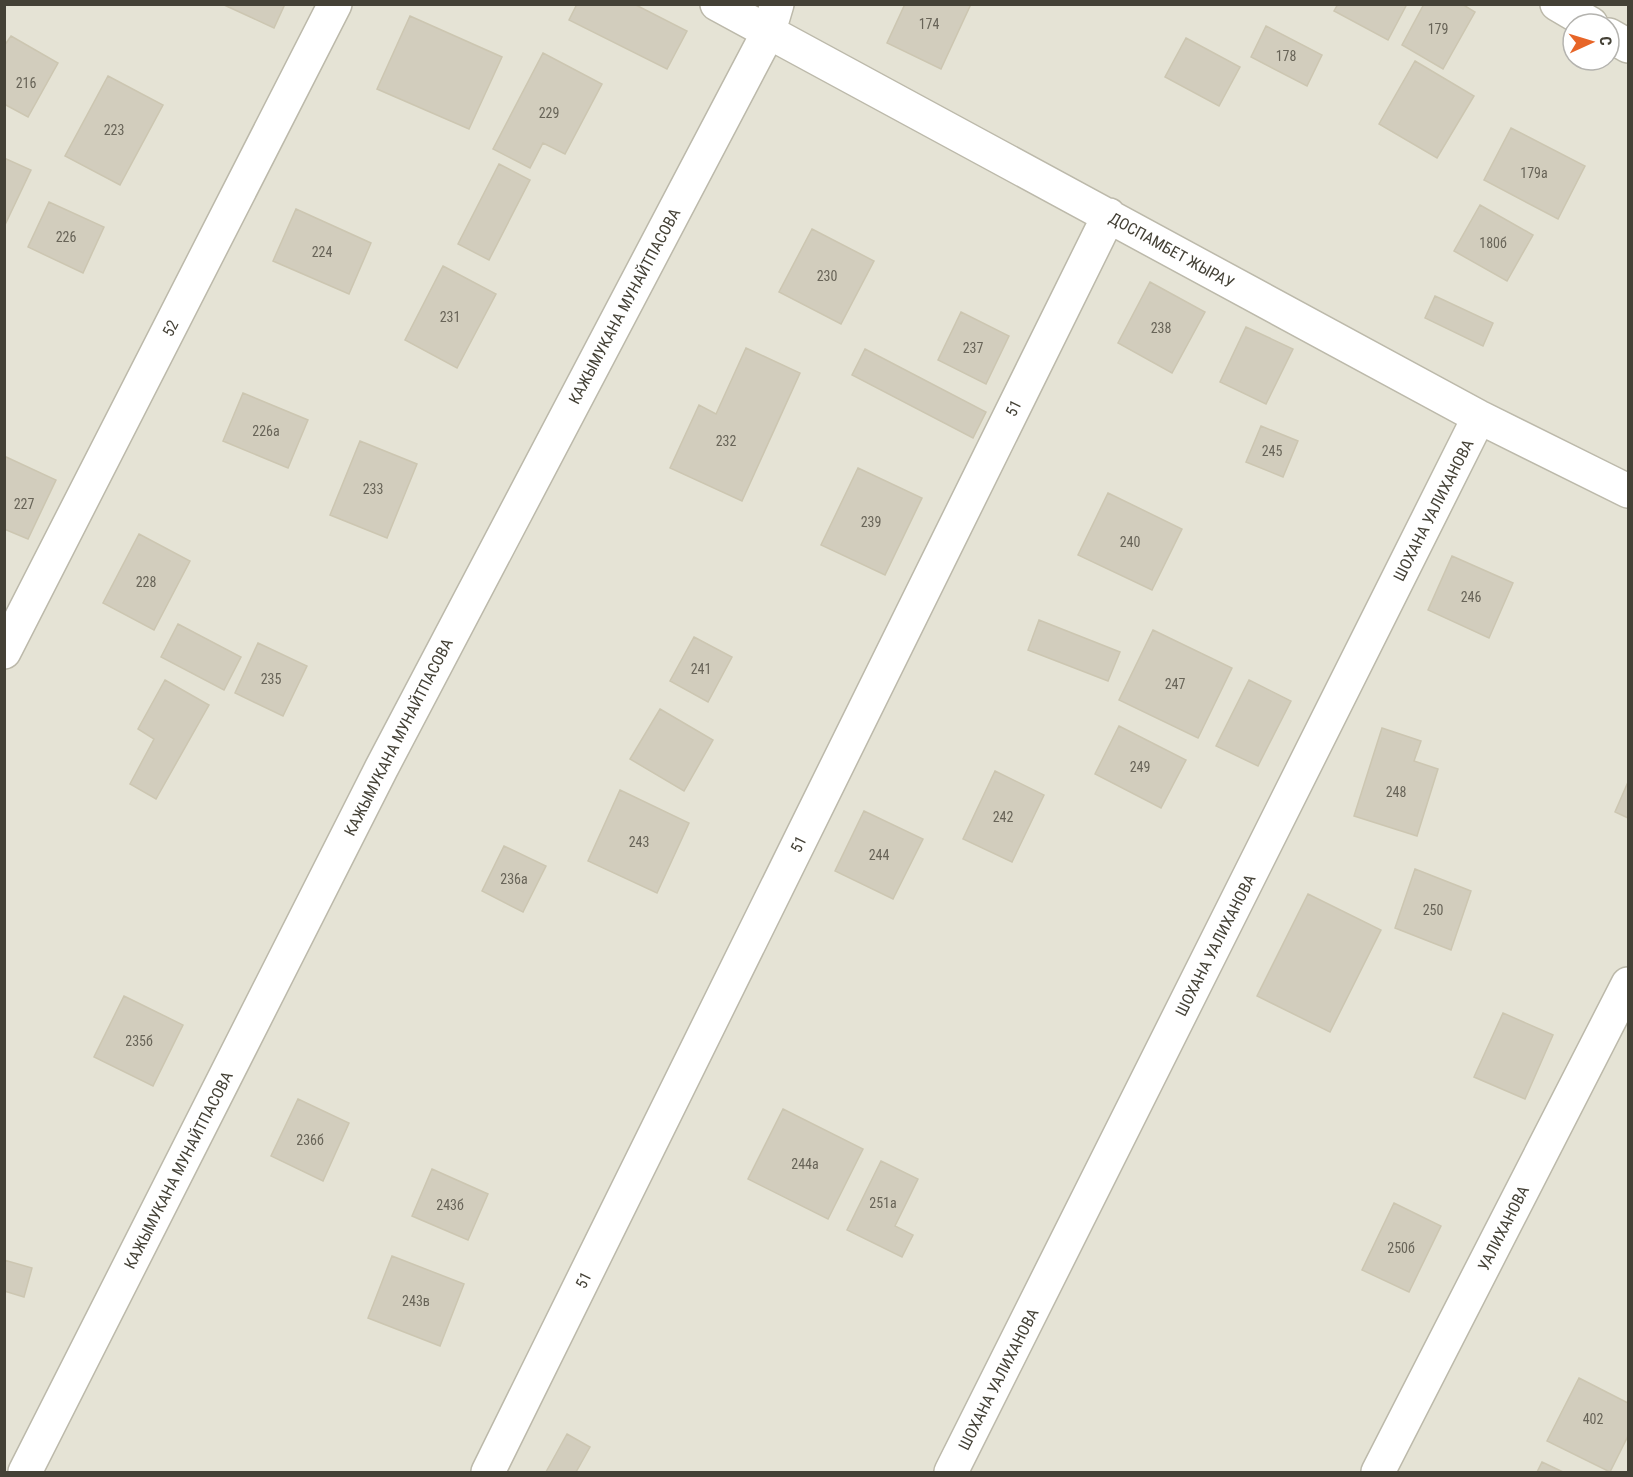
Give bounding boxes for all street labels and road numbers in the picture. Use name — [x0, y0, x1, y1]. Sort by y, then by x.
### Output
street label: КАЖЫМУКАНА МУНАЙТПАСОВА — [565, 205, 684, 407]
street label: ДОСПАМБЕТ ЖЫРАУ — [1106, 208, 1238, 293]
street label: 52 — [158, 317, 183, 340]
street label: 51 — [1001, 397, 1025, 419]
street label: ШОХАНА УАЛИХАНОВА — [1389, 436, 1477, 584]
street label: КАЖЫМУКАНА МУНАЙТПАСОВА — [340, 635, 457, 839]
street label: 51 — [786, 833, 810, 855]
street label: ШОХАНА УАЛИХАНОВА — [1171, 871, 1259, 1019]
street label: КАЖЫМУКАНА МУНАЙТПАСОВА — [120, 1068, 237, 1272]
street label: УАЛИХАНОВА — [1474, 1183, 1533, 1274]
street label: 51 — [571, 1269, 595, 1291]
street label: ШОХАНА УАЛИХАНОВА — [954, 1305, 1042, 1453]

